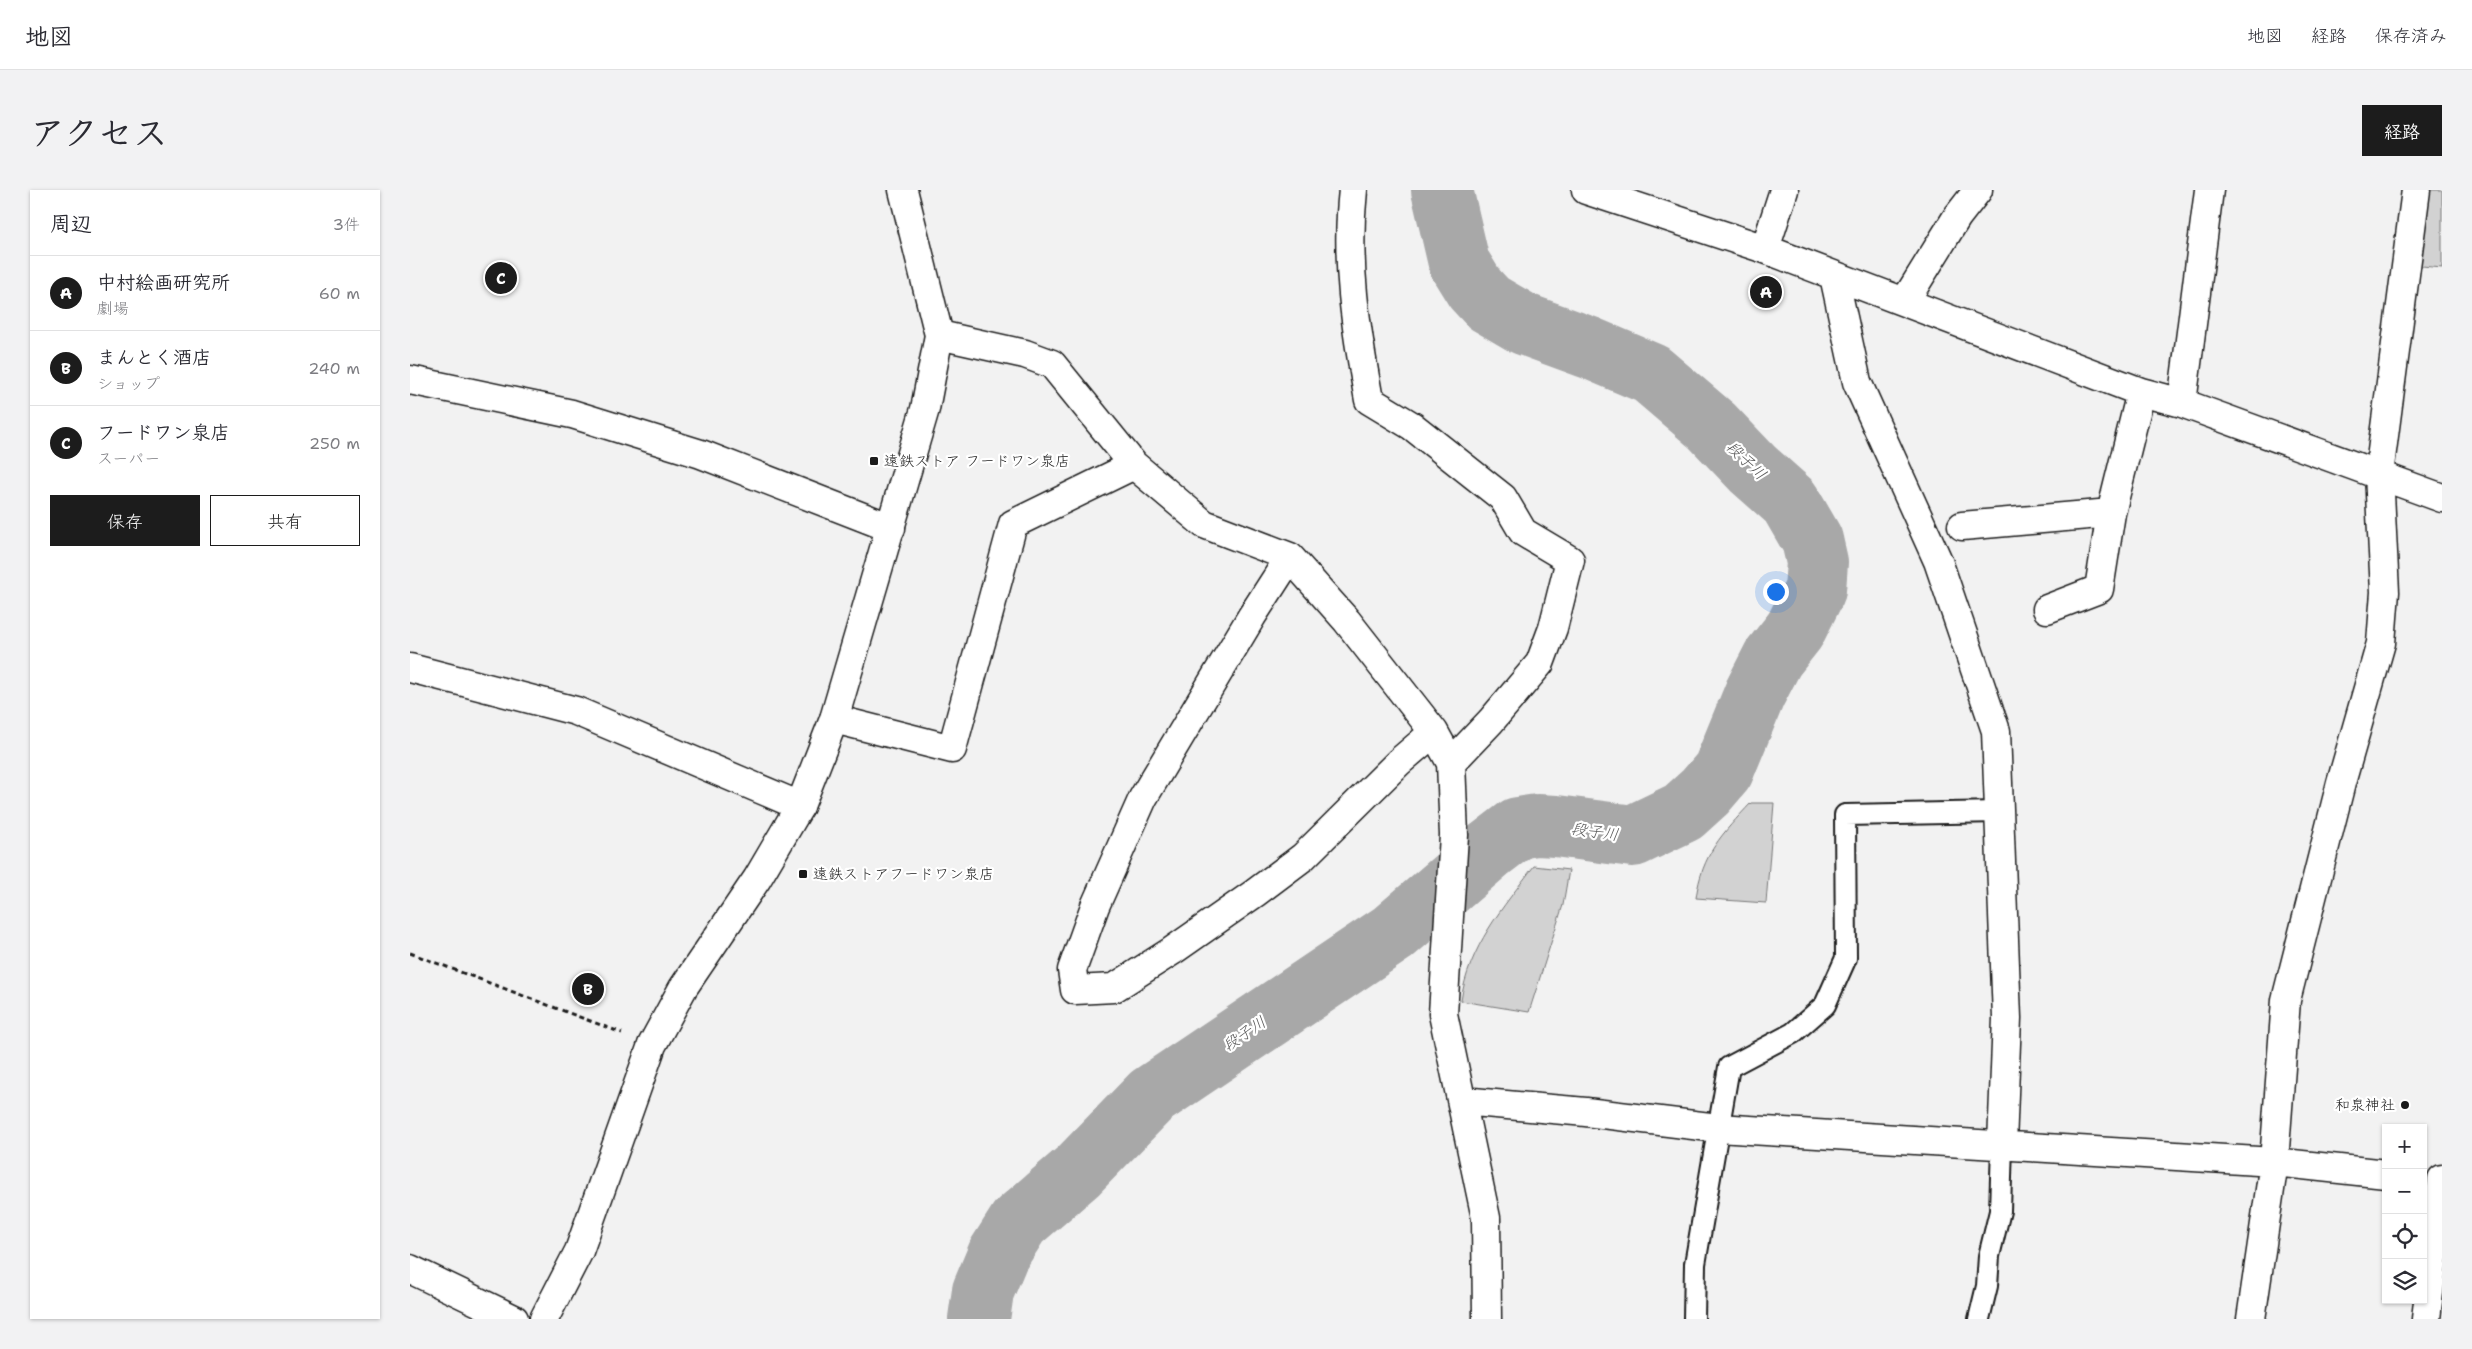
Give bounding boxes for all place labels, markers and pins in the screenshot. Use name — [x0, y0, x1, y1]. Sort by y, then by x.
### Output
pin: C — [485, 259, 517, 297]
pin: A — [1750, 273, 1782, 311]
place label: 遠鉄ストア フードワン泉店 — [884, 451, 1070, 471]
marker: 遠鉄ストア フードワン泉店 — [868, 455, 880, 467]
place label: 遠鉄ストアフードワン泉店 — [813, 864, 994, 884]
marker: 遠鉄ストアフードワン泉店 — [797, 868, 809, 880]
pin: B — [572, 970, 604, 1008]
place label: 和泉神社 — [2335, 1095, 2395, 1115]
marker: 和泉神社 — [2399, 1099, 2411, 1111]

